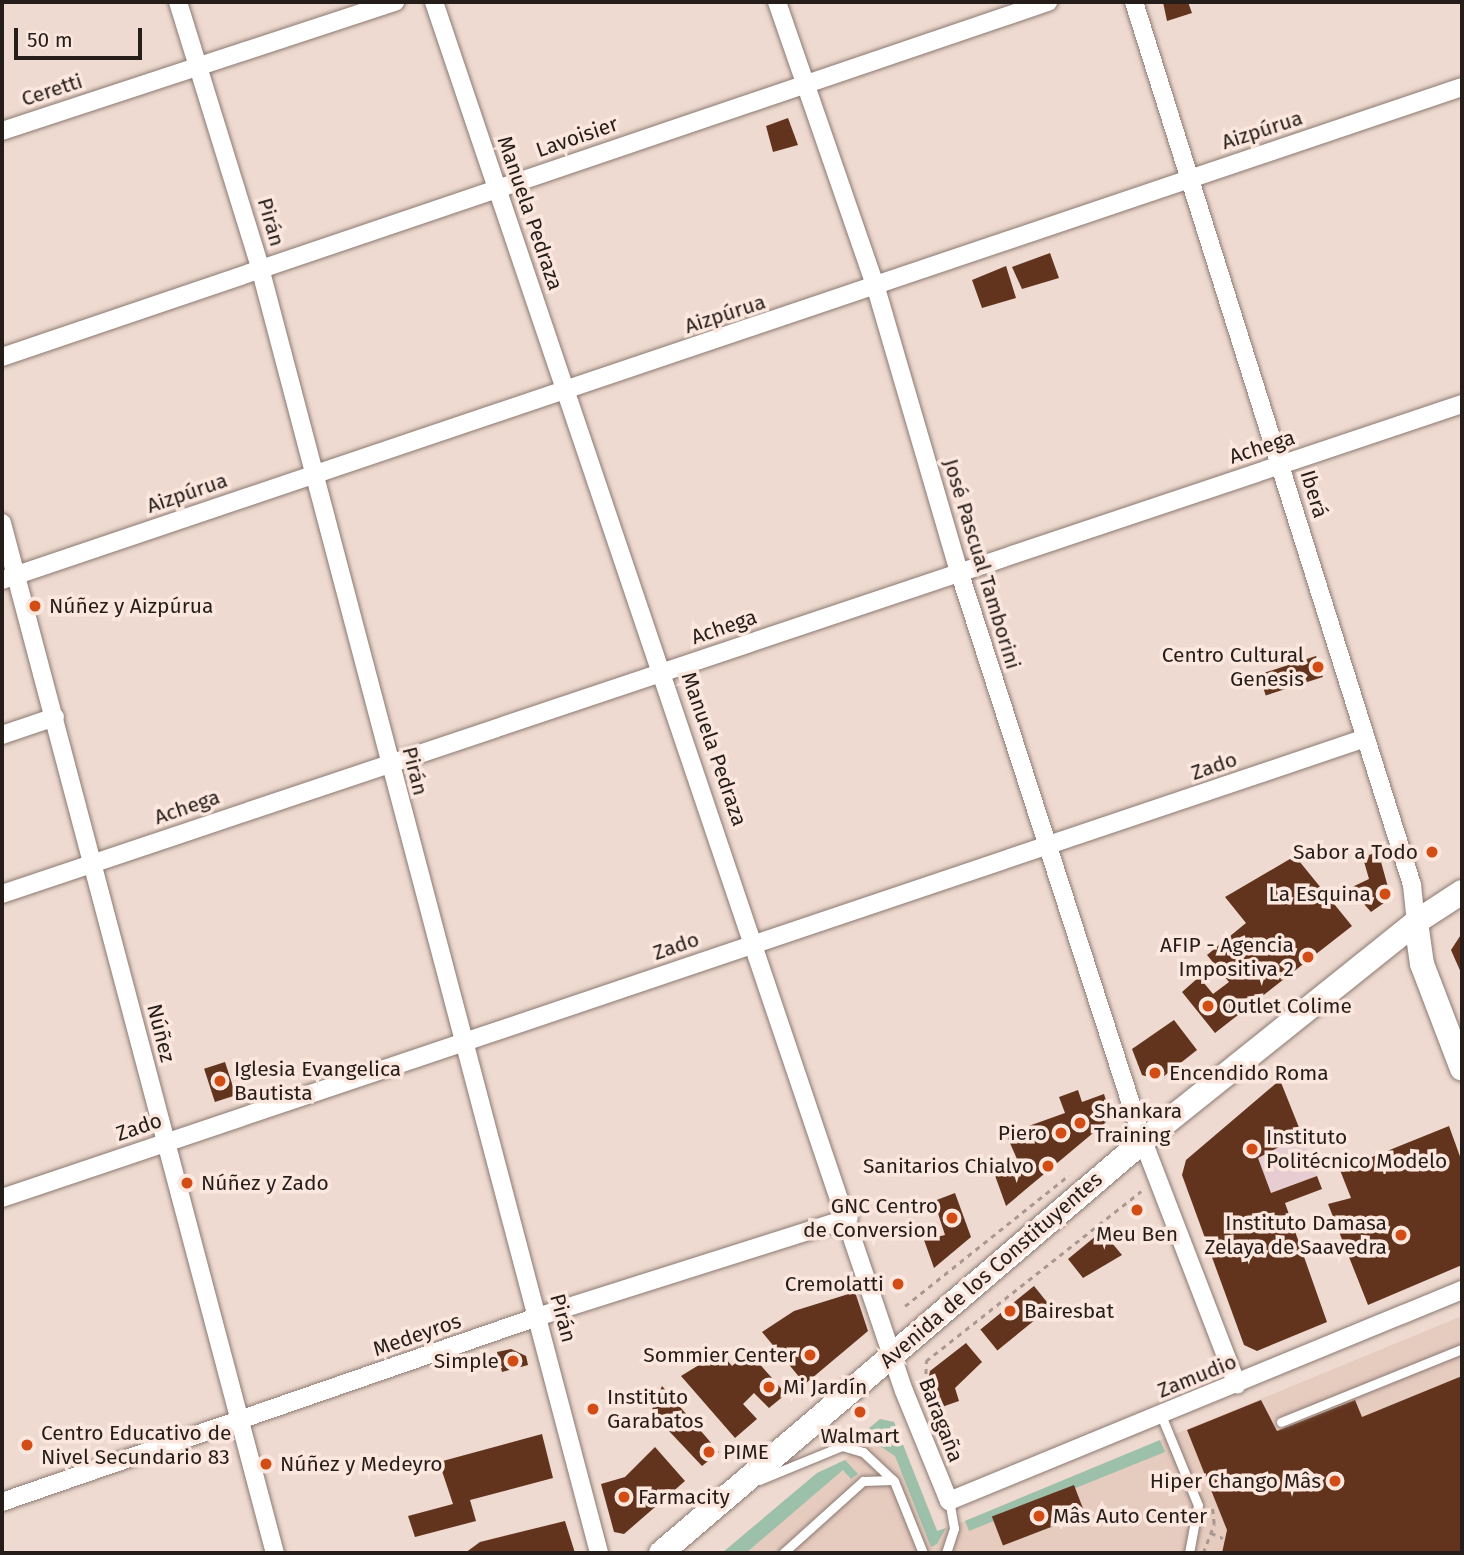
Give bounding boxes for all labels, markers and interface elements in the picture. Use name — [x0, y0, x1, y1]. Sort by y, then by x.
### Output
scale bar — [18, 14, 145, 58]
text: 50 m — [27, 27, 73, 53]
street label: Ceretti — [18, 68, 86, 112]
street label: Aizpúrua — [1218, 105, 1306, 155]
street label: Lavoisier — [533, 111, 621, 163]
street label: Manuela Pedraza — [492, 133, 568, 293]
street label: Pirán — [252, 195, 290, 249]
street label: Aizpúrua — [681, 289, 769, 339]
street label: Achega — [1226, 425, 1298, 469]
street label: José Pascual Tamborini — [938, 456, 1026, 672]
street label: Aizpúrua — [143, 467, 231, 519]
street label: Iberá — [1295, 467, 1333, 521]
place label: Núñez y Aizpúrua — [49, 593, 213, 619]
marker: Núñez y Aizpúrua — [27, 598, 43, 614]
street label: Achega — [688, 604, 760, 650]
place label: Centro Cultural Genesis — [1162, 642, 1304, 692]
marker: Centro Cultural Genesis — [1310, 659, 1326, 675]
street label: Manuela Pedraza — [676, 669, 752, 829]
street label: Pirán — [397, 744, 433, 798]
street label: Zado — [1188, 746, 1240, 786]
street label: Achega — [151, 784, 223, 830]
place label: Sabor a Todo — [1293, 839, 1418, 865]
marker: Sabor a Todo — [1424, 844, 1440, 860]
place label: La Esquina — [1268, 881, 1371, 907]
marker: La Esquina — [1377, 886, 1393, 902]
street label: Zado — [650, 926, 702, 966]
place label: AFIP - Agencia Impositiva 2 — [1160, 932, 1294, 982]
marker: AFIP - Agencia Impositiva 2 — [1300, 949, 1316, 965]
place label: Outlet Colime — [1222, 993, 1352, 1019]
marker: Outlet Colime — [1200, 998, 1216, 1014]
street label: Núñez — [142, 1001, 180, 1065]
place label: Iglesia Evangelica Bautista — [234, 1056, 401, 1106]
place label: Encendido Roma — [1169, 1060, 1329, 1086]
marker: Encendido Roma — [1147, 1065, 1163, 1081]
marker: Iglesia Evangelica Bautista — [212, 1073, 228, 1089]
place label: Shankara Training — [1094, 1098, 1182, 1148]
street label: Zado — [113, 1107, 165, 1147]
marker: Shankara Training — [1072, 1115, 1088, 1131]
place label: Piero — [998, 1120, 1047, 1146]
place label: Instituto Politécnico Modelo — [1266, 1124, 1447, 1174]
marker: Piero — [1053, 1125, 1069, 1141]
marker: Instituto Politécnico Modelo — [1244, 1141, 1260, 1157]
place label: Sanitarios Chialvo — [863, 1153, 1034, 1179]
marker: Sanitarios Chialvo — [1040, 1158, 1056, 1174]
street label: Avenida de los Constituyentes — [875, 1167, 1107, 1373]
place label: Núñez y Zado — [201, 1170, 329, 1196]
marker: Núñez y Zado — [179, 1175, 195, 1191]
place label: GNC Centro de Conversion — [803, 1193, 938, 1243]
marker: Meu Ben — [1129, 1202, 1145, 1218]
marker: GNC Centro de Conversion — [944, 1210, 960, 1226]
place label: Instituto Damasa Zelaya de Saavedra — [1204, 1210, 1387, 1260]
place label: Meu Ben — [1096, 1221, 1178, 1247]
marker: Instituto Damasa Zelaya de Saavedra — [1393, 1227, 1409, 1243]
place label: Cremolatti — [785, 1271, 884, 1297]
marker: Cremolatti — [890, 1276, 906, 1292]
street label: Pirán — [544, 1291, 582, 1345]
place label: Bairesbat — [1024, 1298, 1114, 1324]
marker: Bairesbat — [1002, 1303, 1018, 1319]
street label: Medeyros — [370, 1308, 464, 1362]
place label: Sommier Center — [643, 1342, 796, 1368]
marker: Sommier Center — [802, 1347, 818, 1363]
place label: Simple — [434, 1348, 499, 1374]
street label: Zamudio — [1154, 1349, 1240, 1403]
marker: Simple — [505, 1353, 521, 1369]
place label: Mi Jardín — [783, 1374, 867, 1400]
street label: Baragaña — [913, 1374, 969, 1466]
marker: Mi Jardín — [761, 1379, 777, 1395]
place label: Instituto Garabatos — [607, 1384, 703, 1434]
marker: Instituto Garabatos — [585, 1401, 601, 1417]
marker: Walmart — [852, 1404, 868, 1420]
place label: Centro Educativo de Nivel Secundario 83 — [41, 1420, 231, 1470]
place label: Walmart — [820, 1423, 900, 1449]
marker: Centro Educativo de Nivel Secundario 83 — [19, 1437, 35, 1453]
place label: PIME — [723, 1439, 769, 1465]
marker: PIME — [701, 1444, 717, 1460]
place label: Núñez y Medeyro — [280, 1451, 443, 1477]
marker: Núñez y Medeyro — [258, 1456, 274, 1472]
place label: Hiper Chango Mâs — [1150, 1468, 1321, 1494]
marker: Hiper Chango Mâs — [1327, 1473, 1343, 1489]
place label: Farmacity — [638, 1484, 730, 1510]
marker: Farmacity — [616, 1489, 632, 1505]
place label: Mâs Auto Center — [1053, 1503, 1207, 1529]
marker: Mâs Auto Center — [1031, 1508, 1047, 1524]

